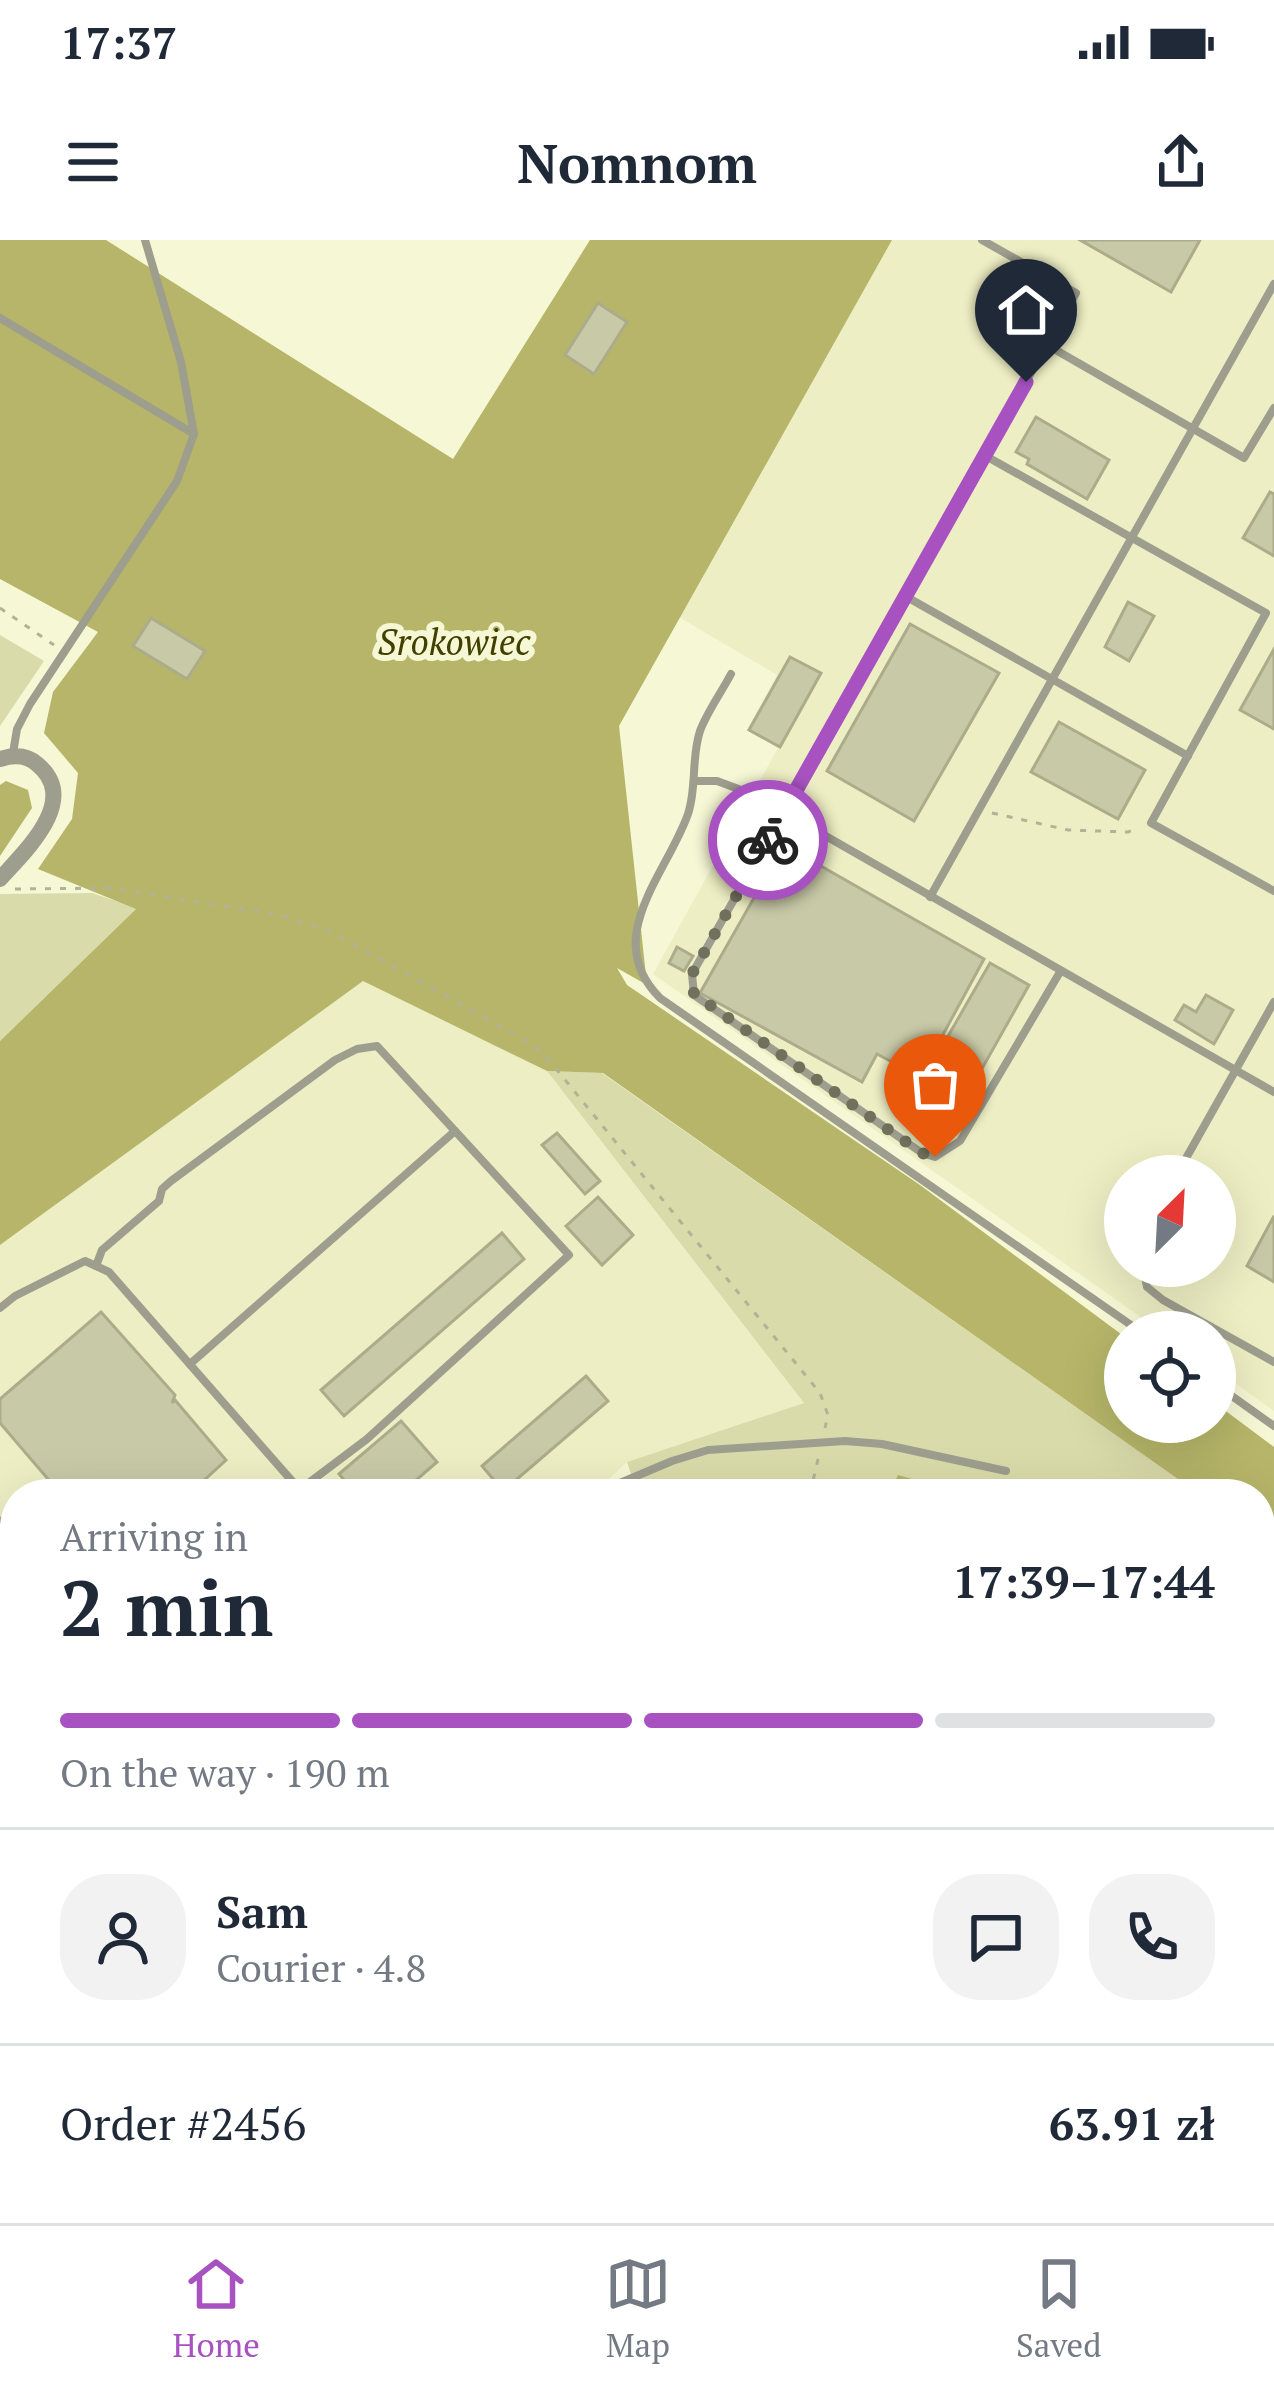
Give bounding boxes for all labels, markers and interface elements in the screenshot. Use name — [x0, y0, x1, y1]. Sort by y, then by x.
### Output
text: 17:37 — [60, 12, 177, 72]
text: Nomnom — [517, 127, 757, 198]
icon: menu — [60, 129, 126, 195]
icon: share — [1148, 129, 1214, 195]
pin — [975, 259, 1077, 382]
icon: home — [993, 277, 1059, 343]
park label: Srokowiec — [378, 618, 531, 665]
courier — [708, 780, 828, 900]
icon: bike — [735, 807, 801, 873]
pin — [884, 1034, 986, 1157]
icon: bag — [902, 1052, 968, 1118]
north arrow — [1104, 1155, 1236, 1287]
map controls — [1104, 1155, 1236, 1443]
button: locate — [1104, 1311, 1236, 1443]
text: Arriving in — [60, 1510, 248, 1562]
text: 17:39–17:44 — [953, 1551, 1215, 1611]
text: 2 min — [60, 1555, 273, 1658]
text: On the way · 190 m — [60, 1746, 390, 1798]
button: person — [60, 1874, 186, 2000]
button: chat — [933, 1874, 1059, 2000]
button: phone — [1089, 1874, 1215, 2000]
text: Sam — [216, 1881, 308, 1941]
text: Courier · 4.8 — [216, 1941, 426, 1993]
text: Order #2456 — [60, 2093, 306, 2153]
text: 63.91 zł — [1049, 2093, 1215, 2153]
tab: Home — [173, 2251, 260, 2366]
tab: Map — [605, 2251, 671, 2366]
tab: Saved — [1016, 2251, 1101, 2366]

